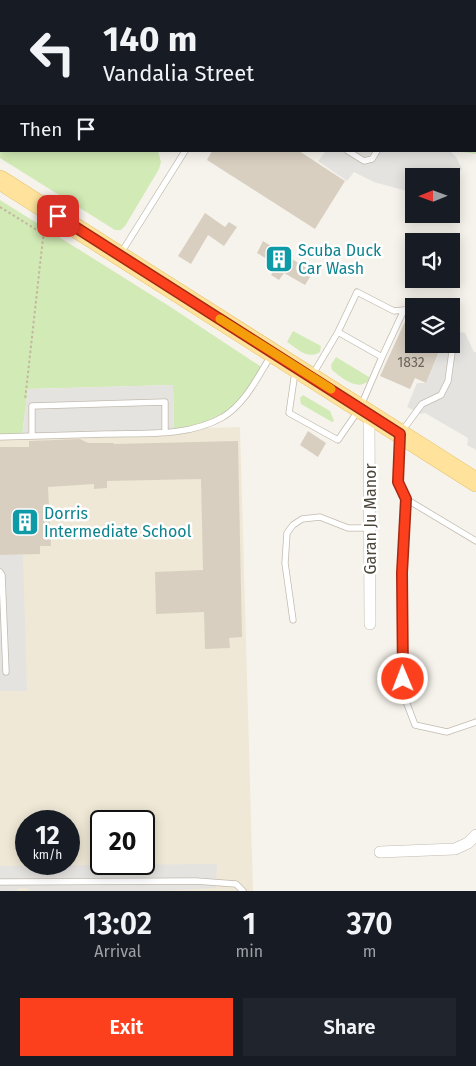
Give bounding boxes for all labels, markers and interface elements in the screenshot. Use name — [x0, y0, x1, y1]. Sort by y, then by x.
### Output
text: 140 m — [103, 18, 197, 60]
icon: left — [20, 20, 85, 85]
text: Vandalia Street — [103, 60, 254, 87]
icon: arrive — [72, 115, 100, 143]
text: Then — [20, 118, 62, 141]
north arrow — [405, 168, 460, 222]
map controls — [405, 168, 460, 353]
pin — [37, 195, 79, 237]
icon: arrive — [44, 202, 72, 230]
button: sound — [405, 233, 460, 288]
place label: Scuba Duck Car Wash — [298, 241, 382, 278]
building icon: Scuba Duck Car Wash — [264, 244, 294, 274]
button: layers — [405, 298, 460, 353]
house number: 1832 — [397, 354, 425, 371]
street label: Garan Ju Manor — [361, 463, 380, 575]
place label: Dorris Intermediate School — [44, 504, 192, 541]
building icon: Dorris Intermediate School — [10, 507, 40, 537]
position arrow — [376, 652, 428, 704]
speed limit sign: 20 — [90, 810, 155, 875]
text: 12 — [35, 821, 60, 851]
text: km/h — [33, 848, 62, 862]
text: 13:02 — [83, 906, 152, 942]
text: 1 — [242, 906, 256, 942]
text: 370 — [346, 906, 393, 942]
text: Arrival — [94, 942, 141, 961]
text: min — [235, 942, 263, 961]
text: m — [363, 942, 376, 961]
button: Exit — [20, 998, 233, 1056]
button: Share — [243, 998, 456, 1056]

